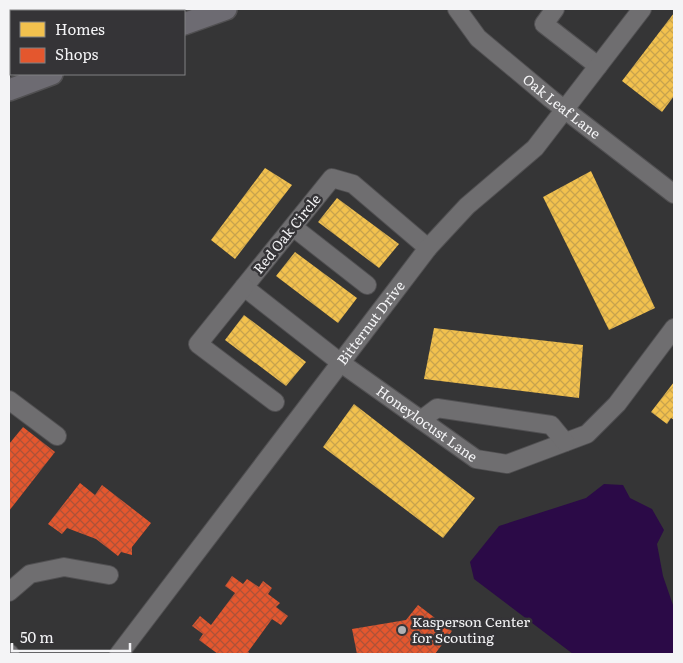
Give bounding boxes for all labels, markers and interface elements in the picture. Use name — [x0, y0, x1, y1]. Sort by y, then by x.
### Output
legend — [10, 10, 185, 75]
text: Homes — [55, 17, 105, 40]
text: Shops — [55, 42, 98, 65]
street label: Oak Leaf Lane — [519, 69, 605, 143]
street label: Red Oak Circle — [248, 189, 325, 278]
street label: Bitternut Drive — [332, 276, 409, 369]
street label: Honeylocust Lane — [373, 380, 482, 466]
place label: Kasperson Center for Scouting — [412, 611, 530, 647]
scale bar — [12, 620, 130, 652]
marker: Kasperson Center for Scouting — [396, 624, 408, 636]
text: 50 m — [20, 625, 54, 648]

